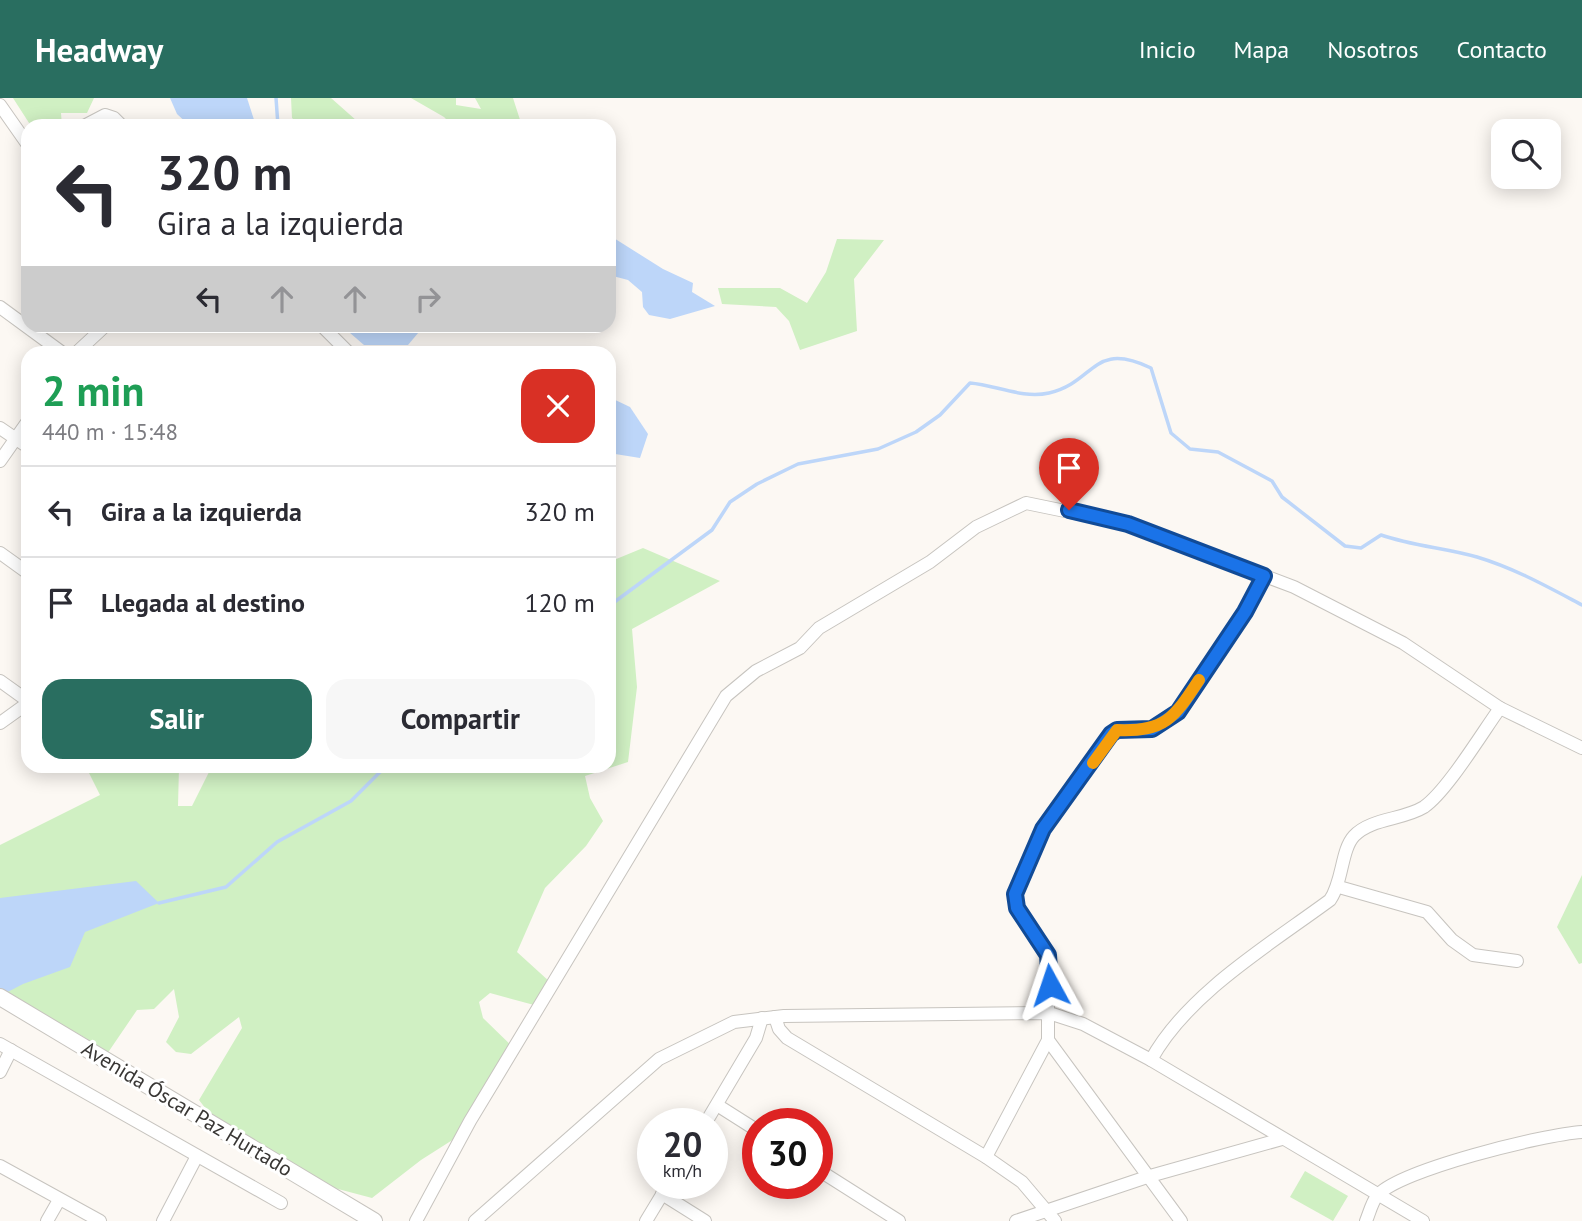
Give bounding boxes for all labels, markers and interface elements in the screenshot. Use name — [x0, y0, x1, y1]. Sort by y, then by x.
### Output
text: Headway — [35, 28, 163, 71]
text: Inicio — [1139, 34, 1196, 65]
text: Mapa — [1234, 34, 1289, 65]
text: Nosotros — [1327, 34, 1419, 65]
text: Contacto — [1457, 34, 1547, 65]
map controls — [1491, 119, 1561, 189]
button: search — [1491, 119, 1561, 189]
text: 320 m — [157, 140, 292, 204]
icon: left — [42, 147, 133, 238]
text: Gira a la izquierda — [157, 202, 404, 244]
icon: left — [190, 280, 228, 318]
icon: ahead — [263, 280, 301, 318]
icon: ahead — [336, 280, 374, 318]
icon: right — [409, 280, 447, 318]
text: 2 min — [42, 363, 144, 418]
button: close — [521, 369, 595, 443]
text: 440 m · 15:48 — [42, 417, 178, 446]
pin — [1039, 438, 1099, 510]
icon: arrive — [1050, 449, 1088, 487]
icon: left — [42, 493, 80, 531]
text: Gira a la izquierda — [101, 495, 302, 528]
text: 320 m — [524, 495, 595, 528]
icon: arrive — [42, 584, 80, 622]
text: Llegada al destino — [101, 586, 305, 619]
text: 120 m — [524, 586, 595, 619]
button: Salir — [42, 679, 312, 759]
button: Compartir — [326, 679, 595, 759]
position arrow — [1013, 948, 1087, 1022]
street label: Avenida Óscar Paz Hurtado — [77, 1035, 298, 1182]
speed limit sign: 30 — [742, 1108, 833, 1199]
text: 20 — [663, 1121, 702, 1167]
text: km/h — [663, 1159, 702, 1182]

